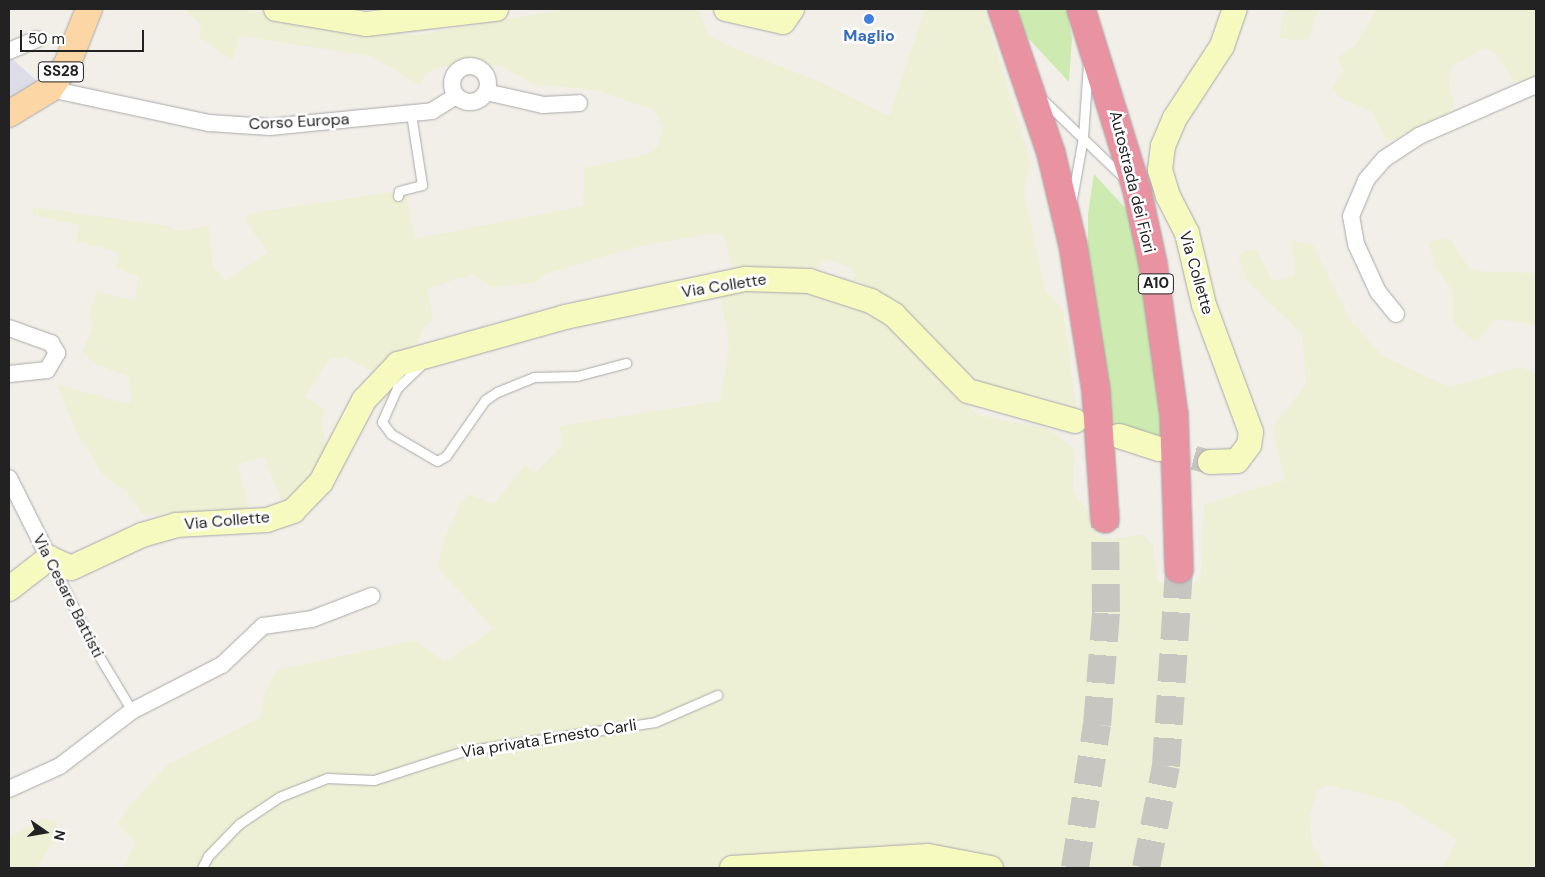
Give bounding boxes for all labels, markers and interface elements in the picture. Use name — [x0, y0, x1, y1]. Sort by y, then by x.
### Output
marker: Maglio — [863, 13, 875, 25]
scale bar — [22, 20, 146, 52]
place label: Maglio — [843, 26, 895, 46]
text: 50 m — [28, 29, 65, 49]
road number: SS28 — [37, 60, 85, 84]
street label: Autostrada dei Fiori — [1105, 109, 1159, 255]
street label: Corso Europa — [248, 110, 350, 134]
street label: Via Collette — [1175, 229, 1217, 317]
street label: Via Collette — [680, 270, 768, 302]
road number: A10 — [1137, 272, 1175, 296]
street label: Via Collette — [183, 508, 271, 534]
street label: Via Cesare Battisti — [29, 531, 107, 661]
street label: Via privata Ernesto Carli — [460, 716, 638, 762]
north arrow — [20, 807, 70, 857]
text: N — [50, 828, 70, 842]

